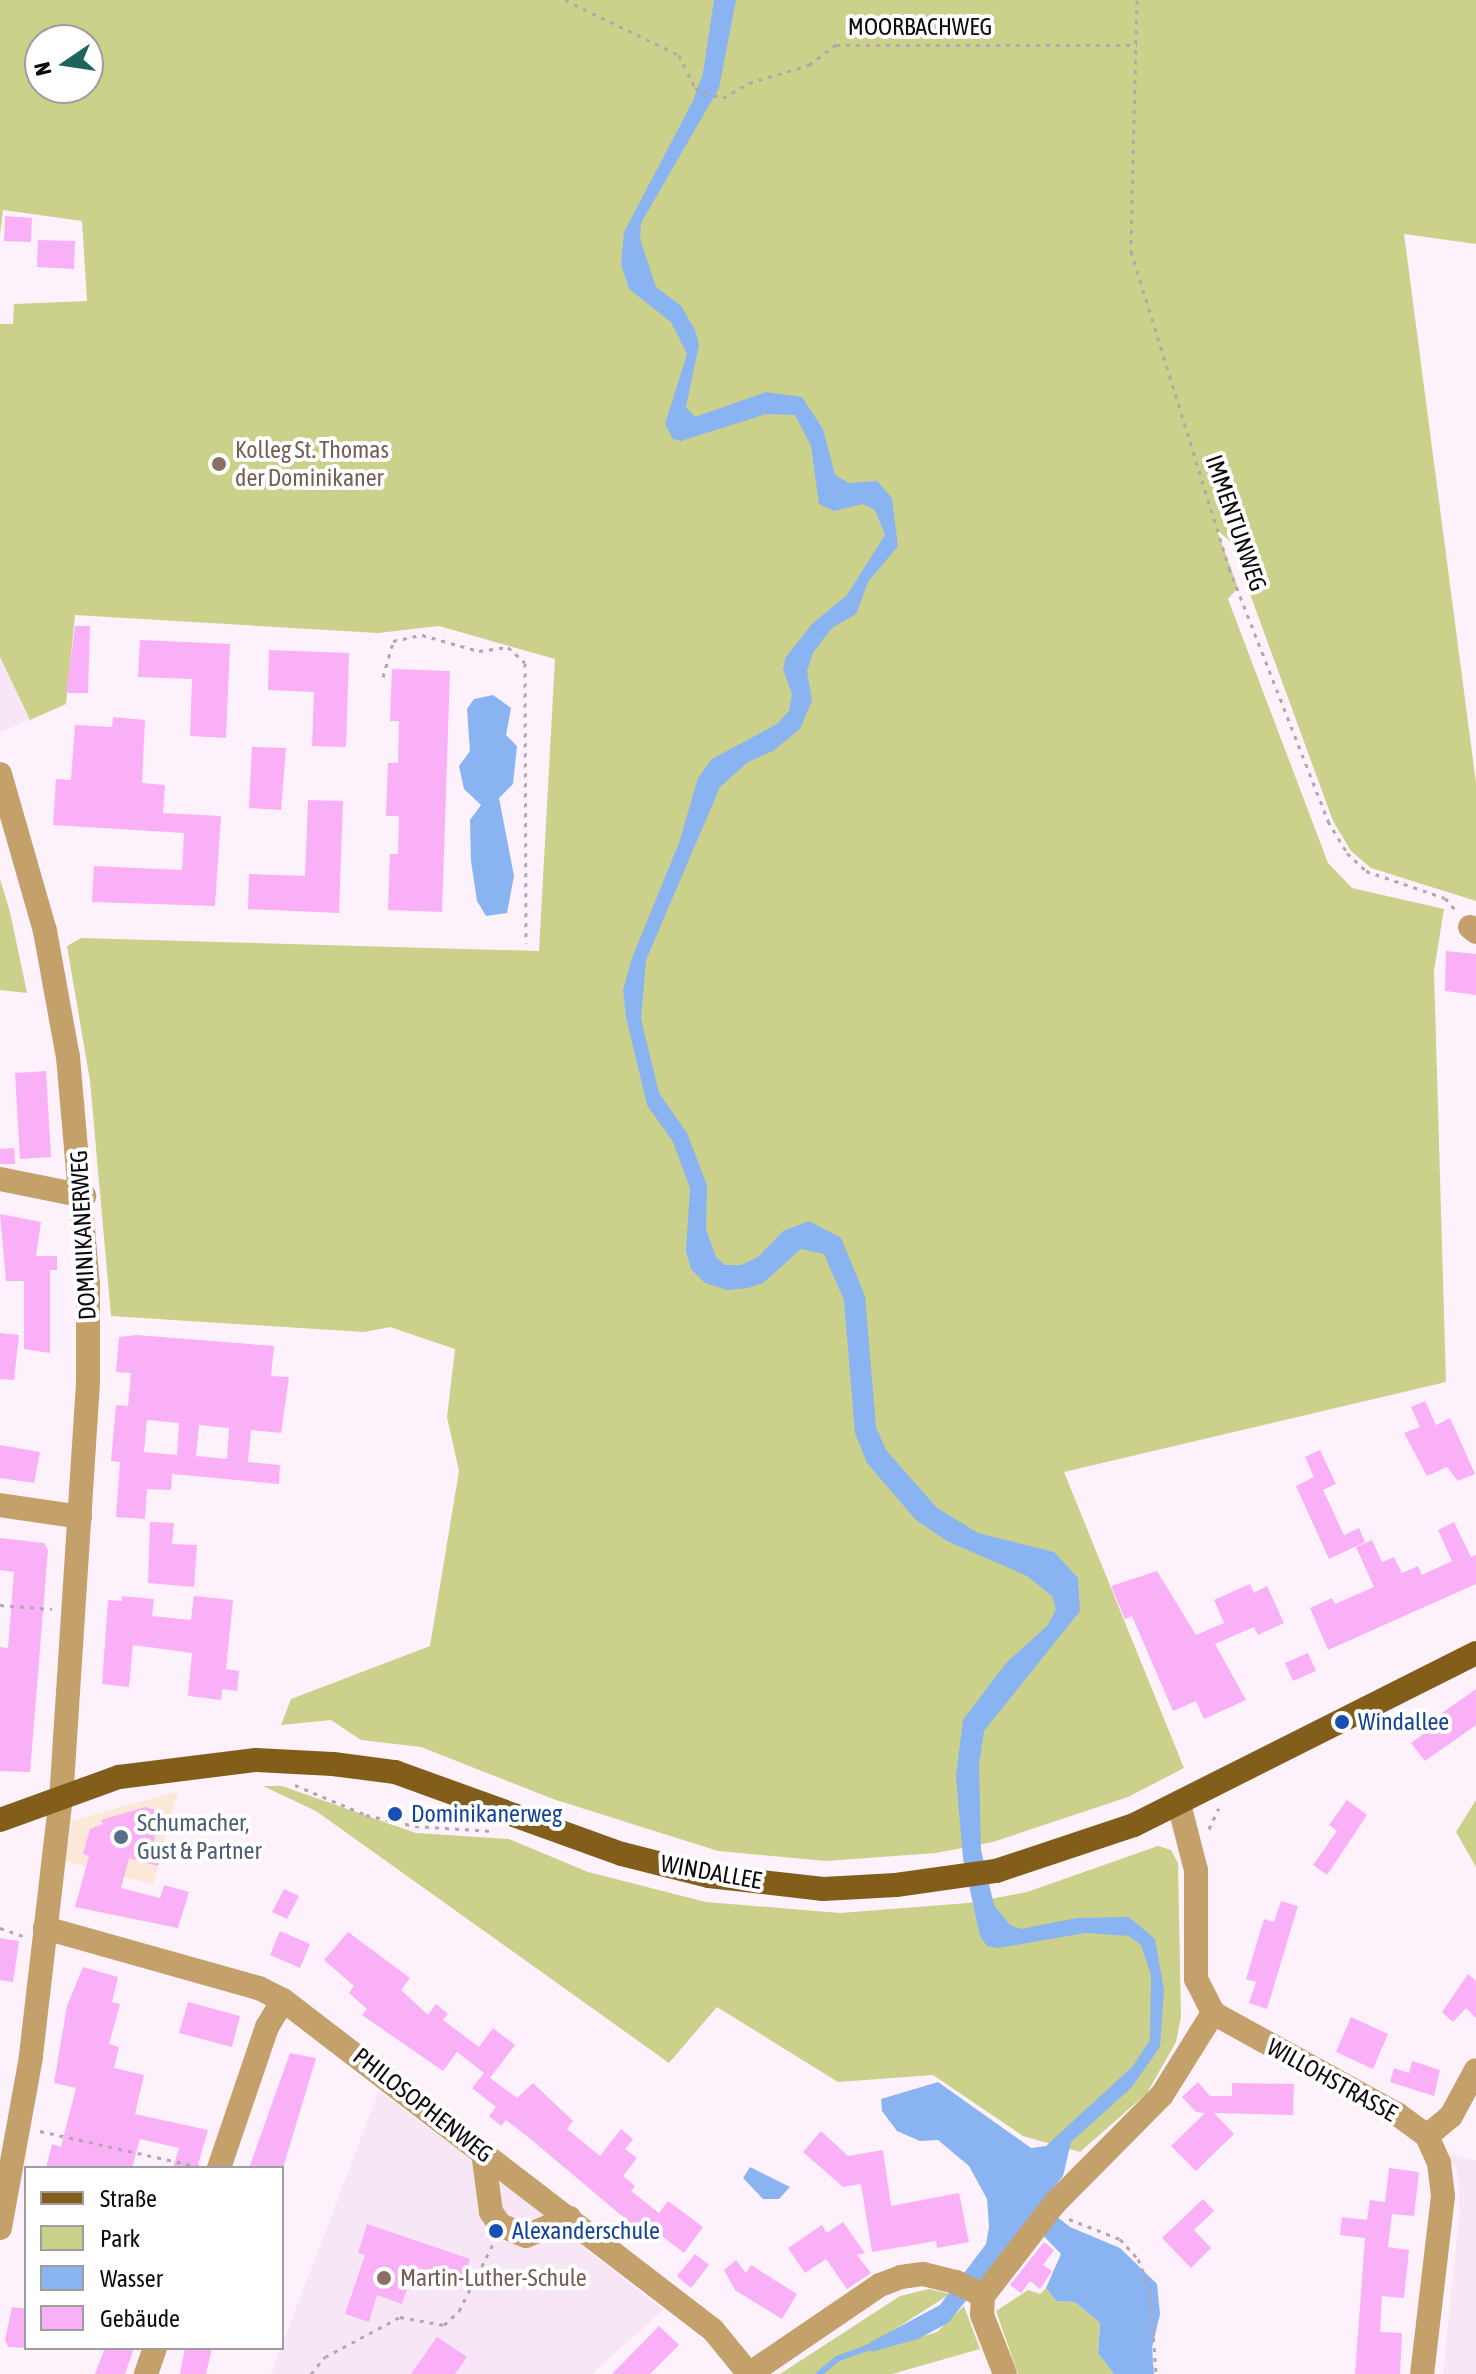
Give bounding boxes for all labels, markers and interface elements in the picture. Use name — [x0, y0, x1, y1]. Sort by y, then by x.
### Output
street label: MOORBACHWEG — [848, 13, 992, 41]
north arrow — [24, 24, 104, 104]
text: N — [28, 60, 57, 78]
place label: Kolleg St. Thomas der Dominikaner — [235, 436, 389, 492]
street label: IMMENTUNWEG — [1199, 451, 1273, 595]
marker: Kolleg St. Thomas der Dominikaner — [210, 455, 228, 473]
street label: DOMINIKANERWEG — [64, 1149, 102, 1321]
place label: Windallee — [1358, 1708, 1449, 1736]
marker: Windallee — [1333, 1713, 1351, 1731]
place label: Dominikanerweg — [411, 1800, 562, 1828]
marker: Dominikanerweg — [386, 1805, 404, 1823]
place label: Schumacher, Gust & Partner — [137, 1809, 262, 1865]
marker: Schumacher, Gust & Partner — [112, 1828, 130, 1846]
street label: WINDALLEE — [658, 1849, 764, 1895]
street label: WILLOHSTRASSE — [1262, 2032, 1402, 2128]
street label: PHILOSOPHENWEG — [347, 2042, 499, 2168]
legend — [24, 2166, 284, 2350]
text: Straße — [100, 2185, 157, 2212]
place label: Alexanderschule — [512, 2217, 660, 2245]
marker: Alexanderschule — [487, 2222, 505, 2240]
text: Park — [100, 2225, 140, 2252]
place label: Martin-Luther-Schule — [400, 2264, 587, 2292]
text: Wasser — [100, 2265, 163, 2292]
marker: Martin-Luther-Schule — [375, 2269, 393, 2287]
text: Gebäude — [100, 2305, 180, 2332]

